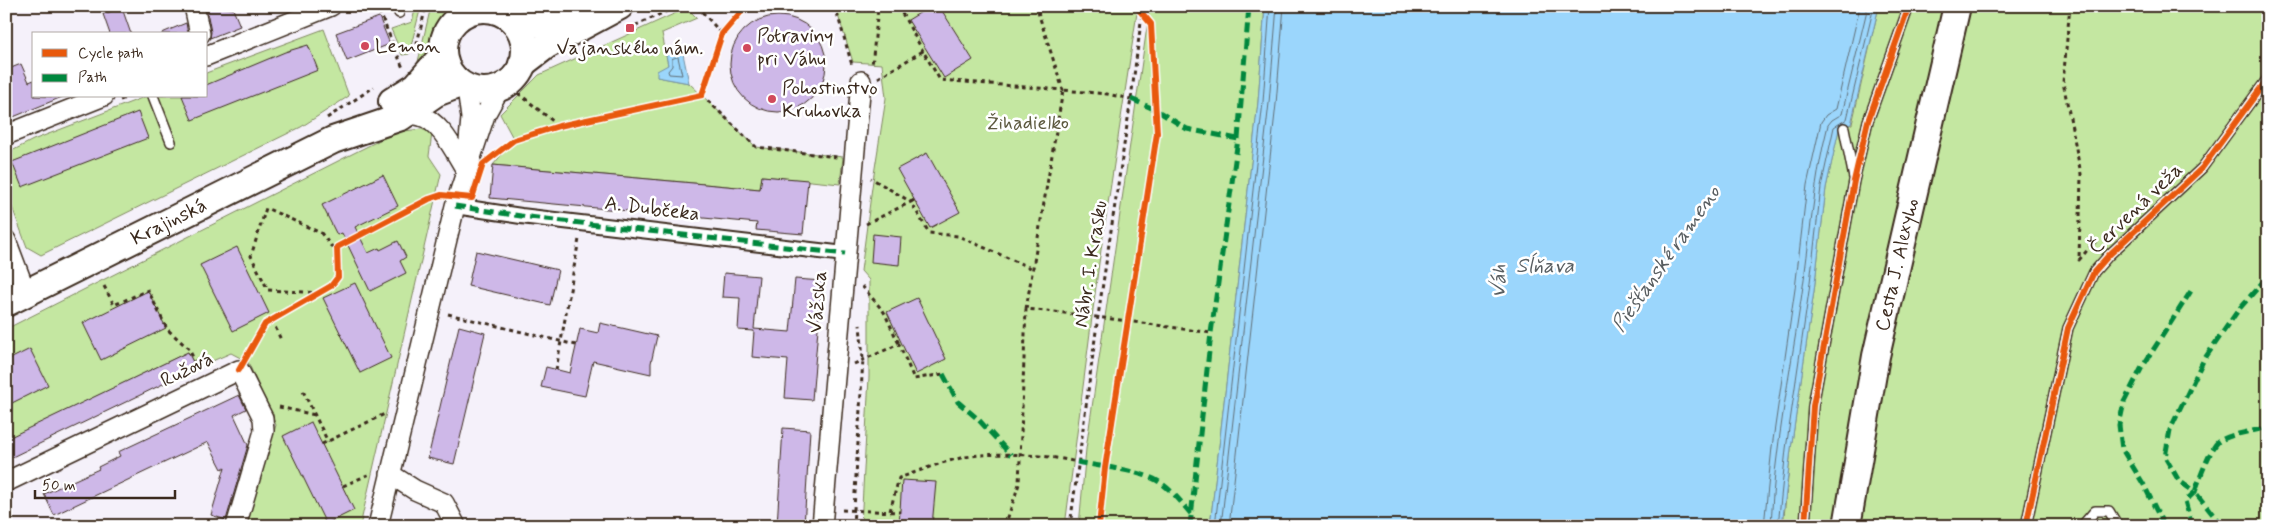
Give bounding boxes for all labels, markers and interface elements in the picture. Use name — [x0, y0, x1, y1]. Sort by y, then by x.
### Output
marker: Vajanského nám. — [624, 22, 636, 34]
place label: Potraviny pri Váhu — [757, 23, 834, 73]
legend — [32, 32, 208, 98]
place label: Lemon — [375, 33, 440, 60]
place label: Vajanského nám. — [556, 35, 704, 62]
marker: Lemon — [359, 40, 371, 52]
marker: Potraviny pri Váhu — [741, 42, 753, 54]
text: Cycle path — [78, 44, 143, 64]
text: Path — [78, 68, 107, 88]
place label: Pohostinstvo Kruhovka — [782, 75, 878, 125]
marker: Pohostinstvo Kruhovka — [766, 93, 778, 105]
park label: Žihadielko — [987, 110, 1069, 137]
street label: Červená veža — [2083, 157, 2189, 261]
water label: Piešťanské rameno — [1605, 180, 1727, 338]
street label: A. Dubčeka — [603, 190, 701, 228]
street label: Krajinská — [126, 192, 211, 252]
street label: Cesta J. Alexyho — [1869, 196, 1926, 334]
street label: Nábr. I. Krasku — [1068, 199, 1114, 329]
water label: Sĺňava — [1516, 252, 1574, 280]
water label: Váh — [1484, 264, 1514, 298]
street label: Vážska — [802, 270, 834, 334]
street label: Ružová — [156, 346, 218, 394]
scale bar — [35, 467, 175, 499]
text: 50 m — [42, 476, 76, 496]

